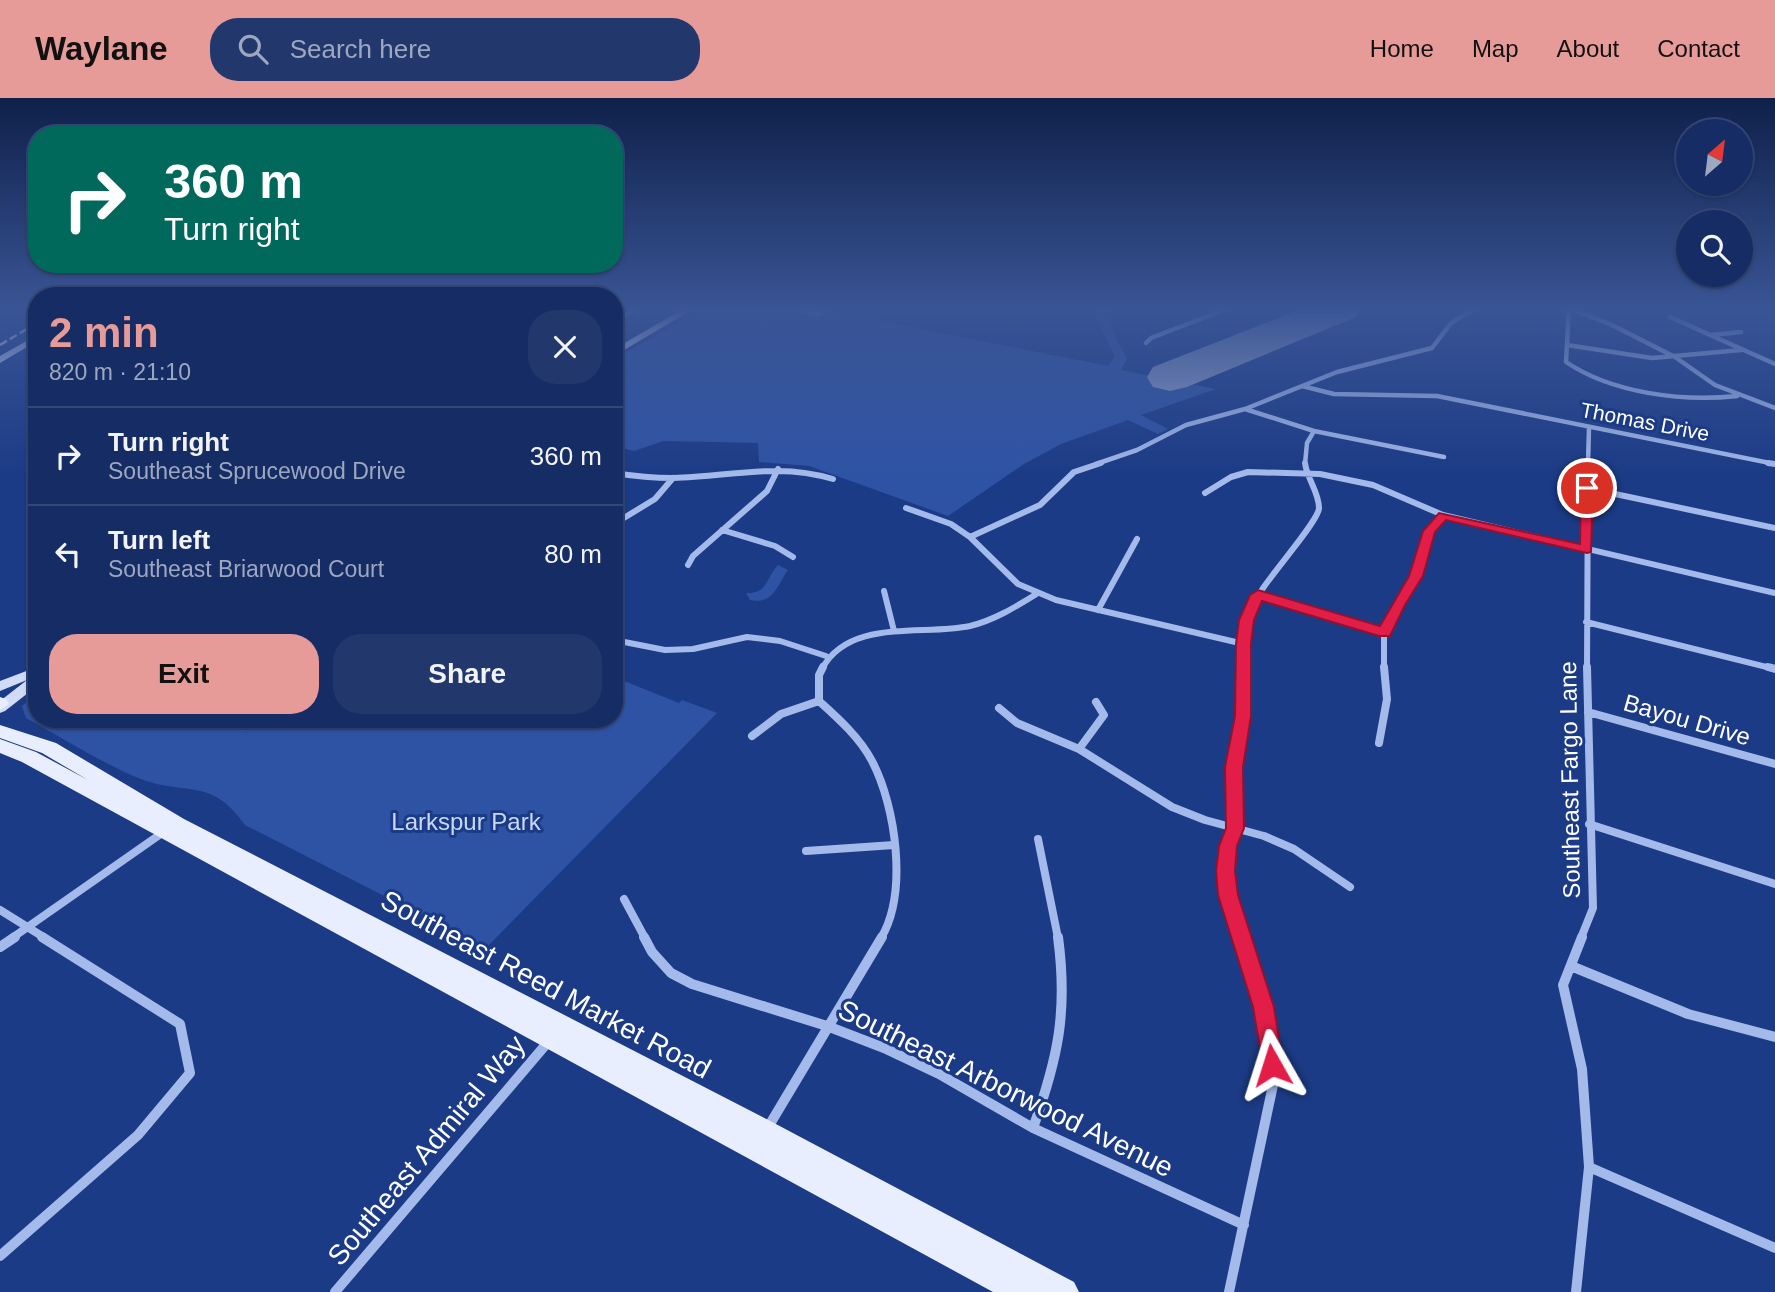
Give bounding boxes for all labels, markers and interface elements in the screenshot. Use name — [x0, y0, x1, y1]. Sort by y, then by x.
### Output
search box — [210, 18, 700, 81]
text: Waylane — [35, 30, 168, 67]
icon: search — [234, 30, 272, 68]
text: Search here — [290, 34, 431, 64]
text: Home — [1370, 35, 1434, 62]
text: Map — [1472, 35, 1519, 62]
text: About — [1557, 35, 1619, 62]
text: Contact — [1657, 35, 1740, 62]
north arrow — [1676, 119, 1754, 196]
map controls — [1676, 119, 1753, 287]
icon: right — [49, 154, 140, 245]
text: 360 m — [164, 154, 303, 208]
button: search — [1676, 210, 1753, 287]
text: Turn right — [164, 211, 300, 247]
text: 2 min — [49, 309, 159, 356]
button: close — [528, 310, 602, 384]
text: 820 m · 21:10 — [49, 359, 191, 385]
street label: Thomas Drive — [1579, 398, 1711, 445]
text: Turn right — [108, 427, 229, 457]
icon: right — [49, 437, 87, 475]
text: 360 m — [530, 441, 602, 471]
text: Southeast Sprucewood Drive — [108, 458, 406, 484]
pin — [1557, 458, 1617, 518]
icon: arrive — [1568, 469, 1606, 507]
text: Turn left — [108, 525, 210, 555]
icon: left — [49, 535, 87, 573]
text: 80 m — [544, 539, 602, 569]
text: Southeast Briarwood Court — [108, 556, 384, 582]
button: Exit — [49, 634, 319, 714]
button: Share — [333, 634, 602, 714]
street label: Southeast Fargo Lane — [1554, 661, 1585, 899]
street label: Bayou Drive — [1621, 689, 1754, 751]
park label: Larkspur Park — [391, 808, 542, 835]
street label: Southeast Reed Market Road — [376, 884, 716, 1085]
street label: Southeast Arborwood Avenue — [833, 994, 1178, 1183]
position arrow — [1235, 1028, 1309, 1102]
street label: Southeast Admiral Way — [321, 1029, 531, 1271]

